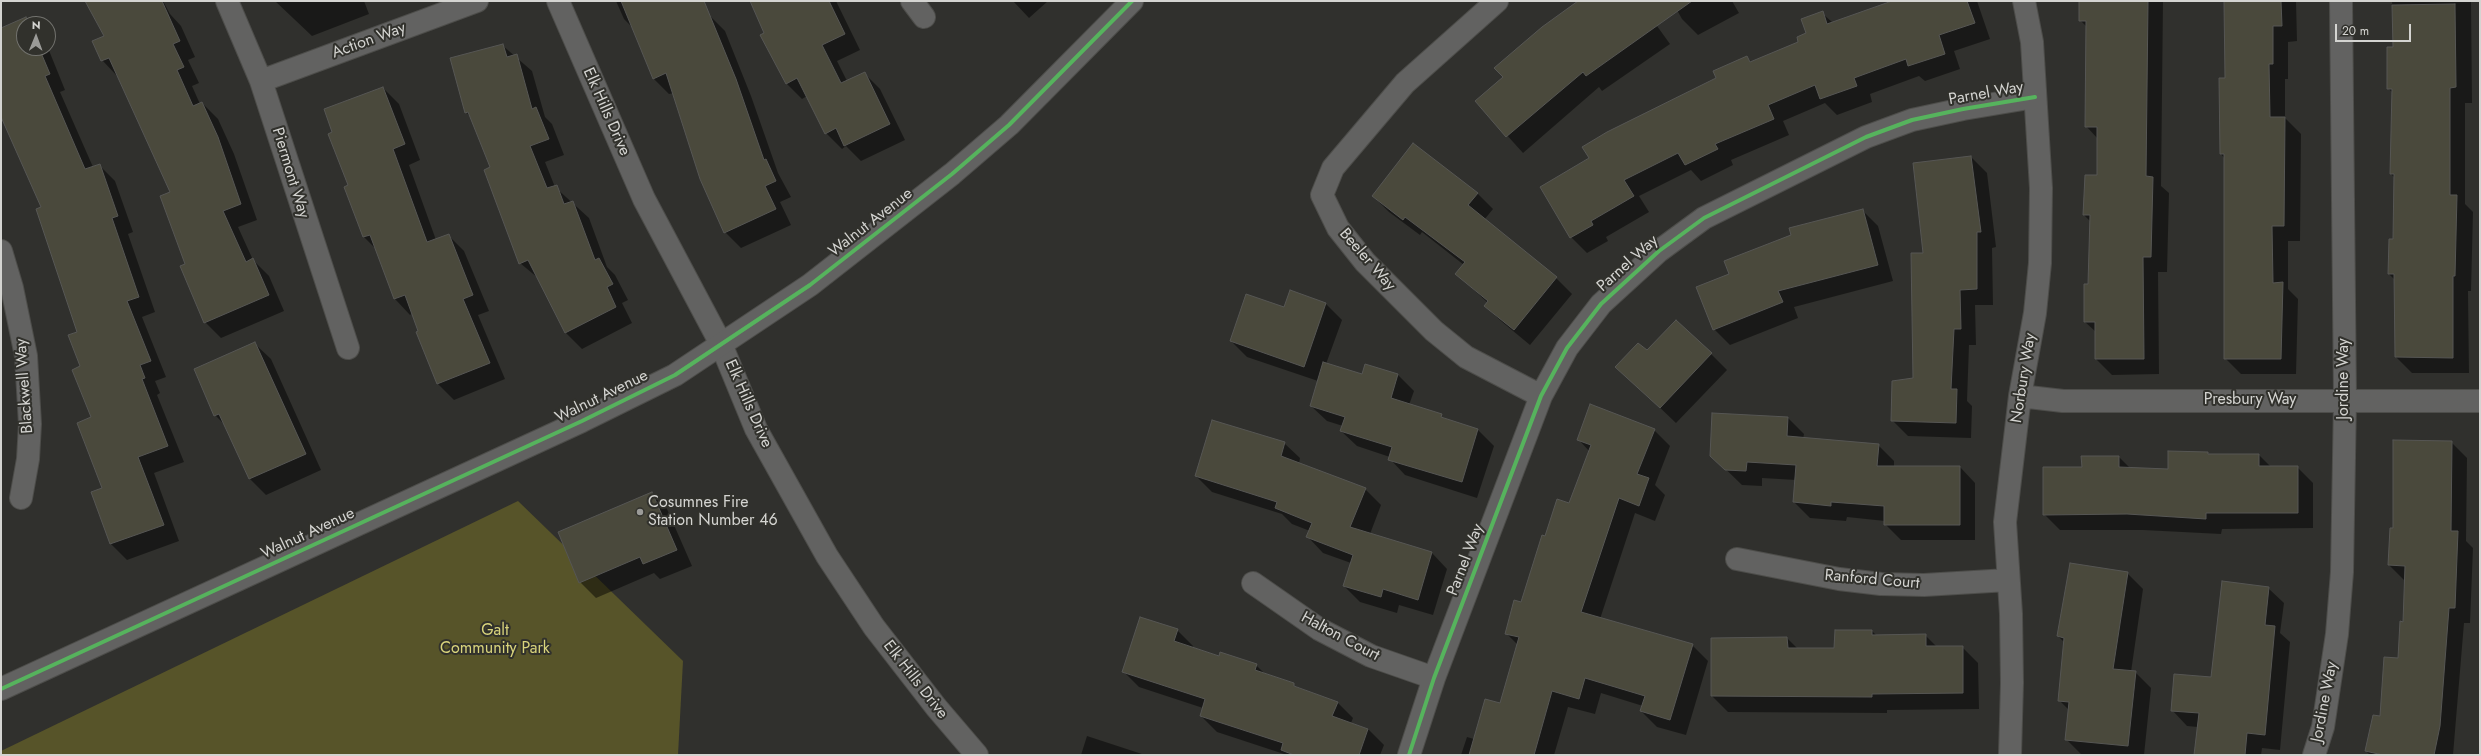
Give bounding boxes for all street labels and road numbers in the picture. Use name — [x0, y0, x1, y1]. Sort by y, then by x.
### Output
street label: Action Way — [330, 19, 408, 63]
street label: Elk Hills Drive — [578, 65, 634, 159]
street label: Parnel Way — [1947, 78, 2025, 110]
street label: Piermont Way — [267, 125, 313, 221]
street label: Walnut Avenue — [825, 184, 917, 262]
street label: Beeler Way — [1335, 225, 1399, 295]
street label: Parnel Way — [1594, 232, 1662, 296]
street label: Norbury Way — [2007, 332, 2041, 424]
street label: Blackwell Way — [12, 338, 38, 434]
street label: Jordine Way — [2334, 338, 2354, 420]
street label: Elk Hills Drive — [720, 357, 776, 451]
street label: Walnut Avenue — [552, 366, 652, 428]
street label: Presbury Way — [2204, 390, 2296, 410]
street label: Walnut Avenue — [258, 504, 358, 564]
street label: Parnel Way — [1444, 521, 1488, 599]
street label: Ranford Court — [1824, 566, 1920, 594]
street label: Halton Court — [1298, 608, 1382, 666]
street label: Elk Hills Drive — [878, 637, 952, 723]
street label: Jordine Way — [2308, 660, 2342, 744]

